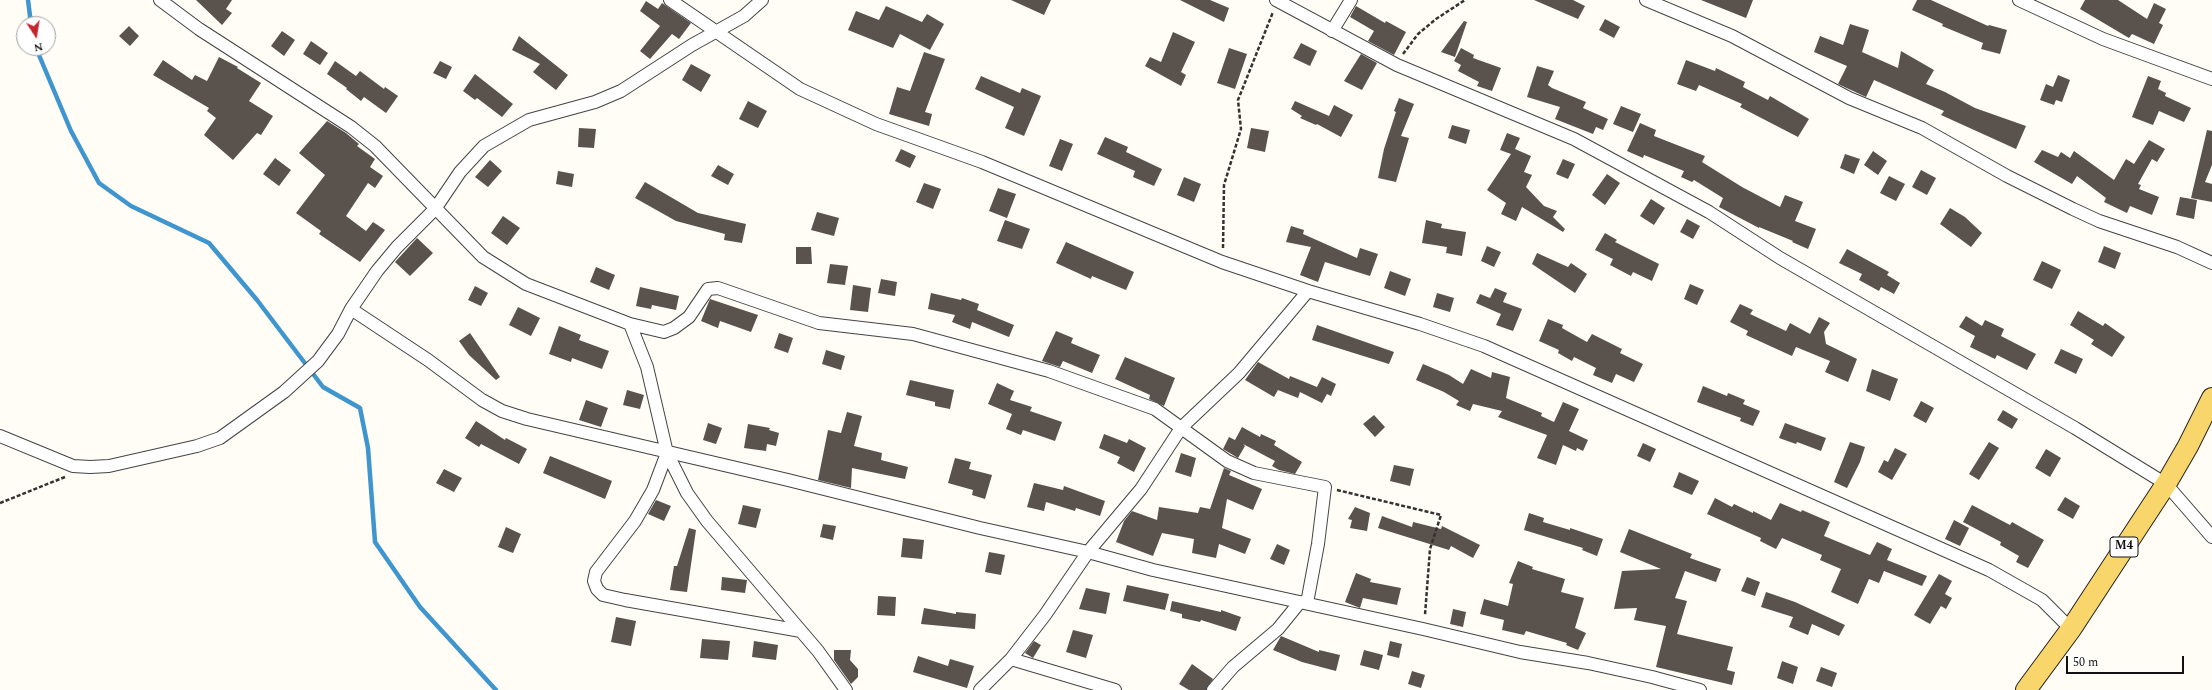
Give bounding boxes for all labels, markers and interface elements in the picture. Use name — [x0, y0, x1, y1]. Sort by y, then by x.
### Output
north arrow — [16, 16, 56, 56]
text: N — [32, 38, 45, 56]
road number: M4 — [2110, 537, 2138, 557]
scale bar — [2068, 648, 2186, 674]
text: 50 m — [2073, 653, 2098, 672]

